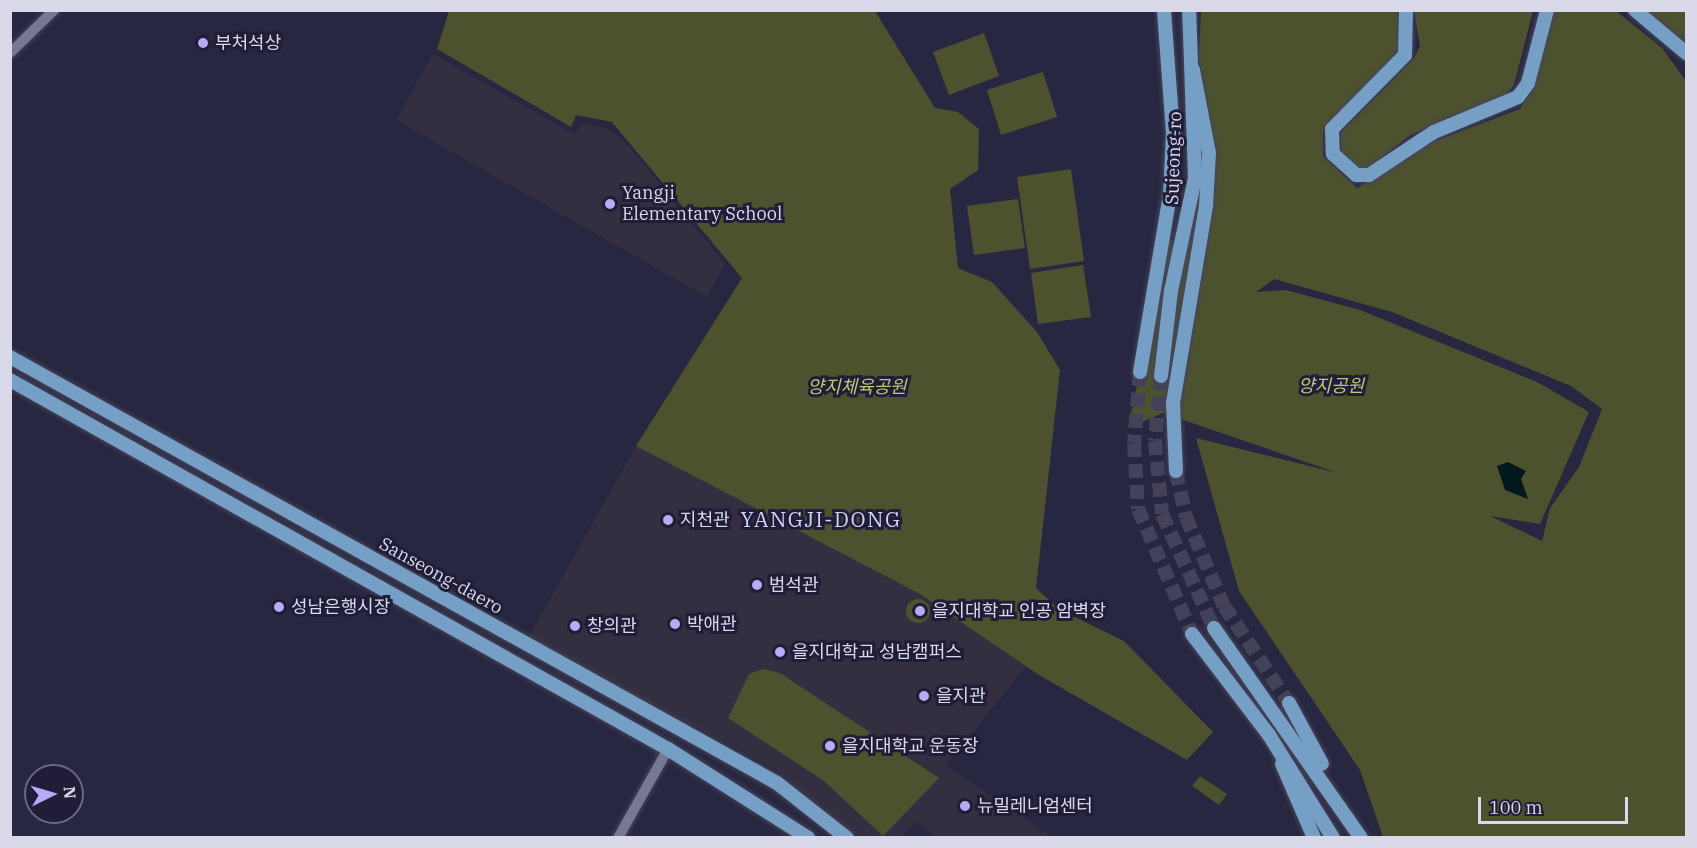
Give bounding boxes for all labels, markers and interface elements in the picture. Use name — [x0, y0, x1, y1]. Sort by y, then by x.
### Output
place label: 부처석상 — [215, 32, 281, 54]
marker: 부처석상 — [196, 36, 210, 50]
street label: Sujeong-ro — [1162, 111, 1186, 205]
place label: Yangji Elementary School — [622, 183, 782, 226]
marker: Yangji Elementary School — [603, 197, 617, 211]
park label: 양지공원 — [1298, 375, 1364, 397]
park label: 양지체육공원 — [807, 376, 907, 398]
district label: YANGJI-DONG — [740, 506, 902, 532]
place label: 지천관 — [680, 509, 730, 531]
marker: 지천관 — [661, 513, 675, 527]
street label: Sanseong-daero — [376, 533, 506, 619]
place label: 범석관 — [769, 574, 819, 596]
marker: 범석관 — [750, 578, 764, 592]
place label: 성남은행시장 — [291, 596, 390, 618]
marker: 성남은행시장 — [272, 600, 286, 614]
place label: 을지대학교 인공 암벽장 — [932, 600, 1106, 622]
marker: 을지대학교 인공 암벽장 — [913, 604, 927, 618]
place label: 박애관 — [687, 613, 737, 635]
place label: 창의관 — [587, 615, 637, 637]
marker: 박애관 — [668, 617, 682, 631]
marker: 창의관 — [568, 619, 582, 633]
place label: 을지대학교 성남캠퍼스 — [792, 641, 962, 663]
marker: 을지대학교 성남캠퍼스 — [773, 645, 787, 659]
place label: 을지관 — [936, 685, 986, 707]
marker: 을지관 — [917, 689, 931, 703]
place label: 을지대학교 운동장 — [842, 735, 979, 757]
marker: 을지대학교 운동장 — [823, 739, 837, 753]
north arrow — [24, 764, 84, 824]
text: N — [59, 785, 80, 800]
scale bar — [1481, 785, 1631, 823]
place label: 뉴밀레니엄센터 — [977, 795, 1093, 817]
text: 100 m — [1489, 796, 1543, 819]
marker: 뉴밀레니엄센터 — [958, 799, 972, 813]

